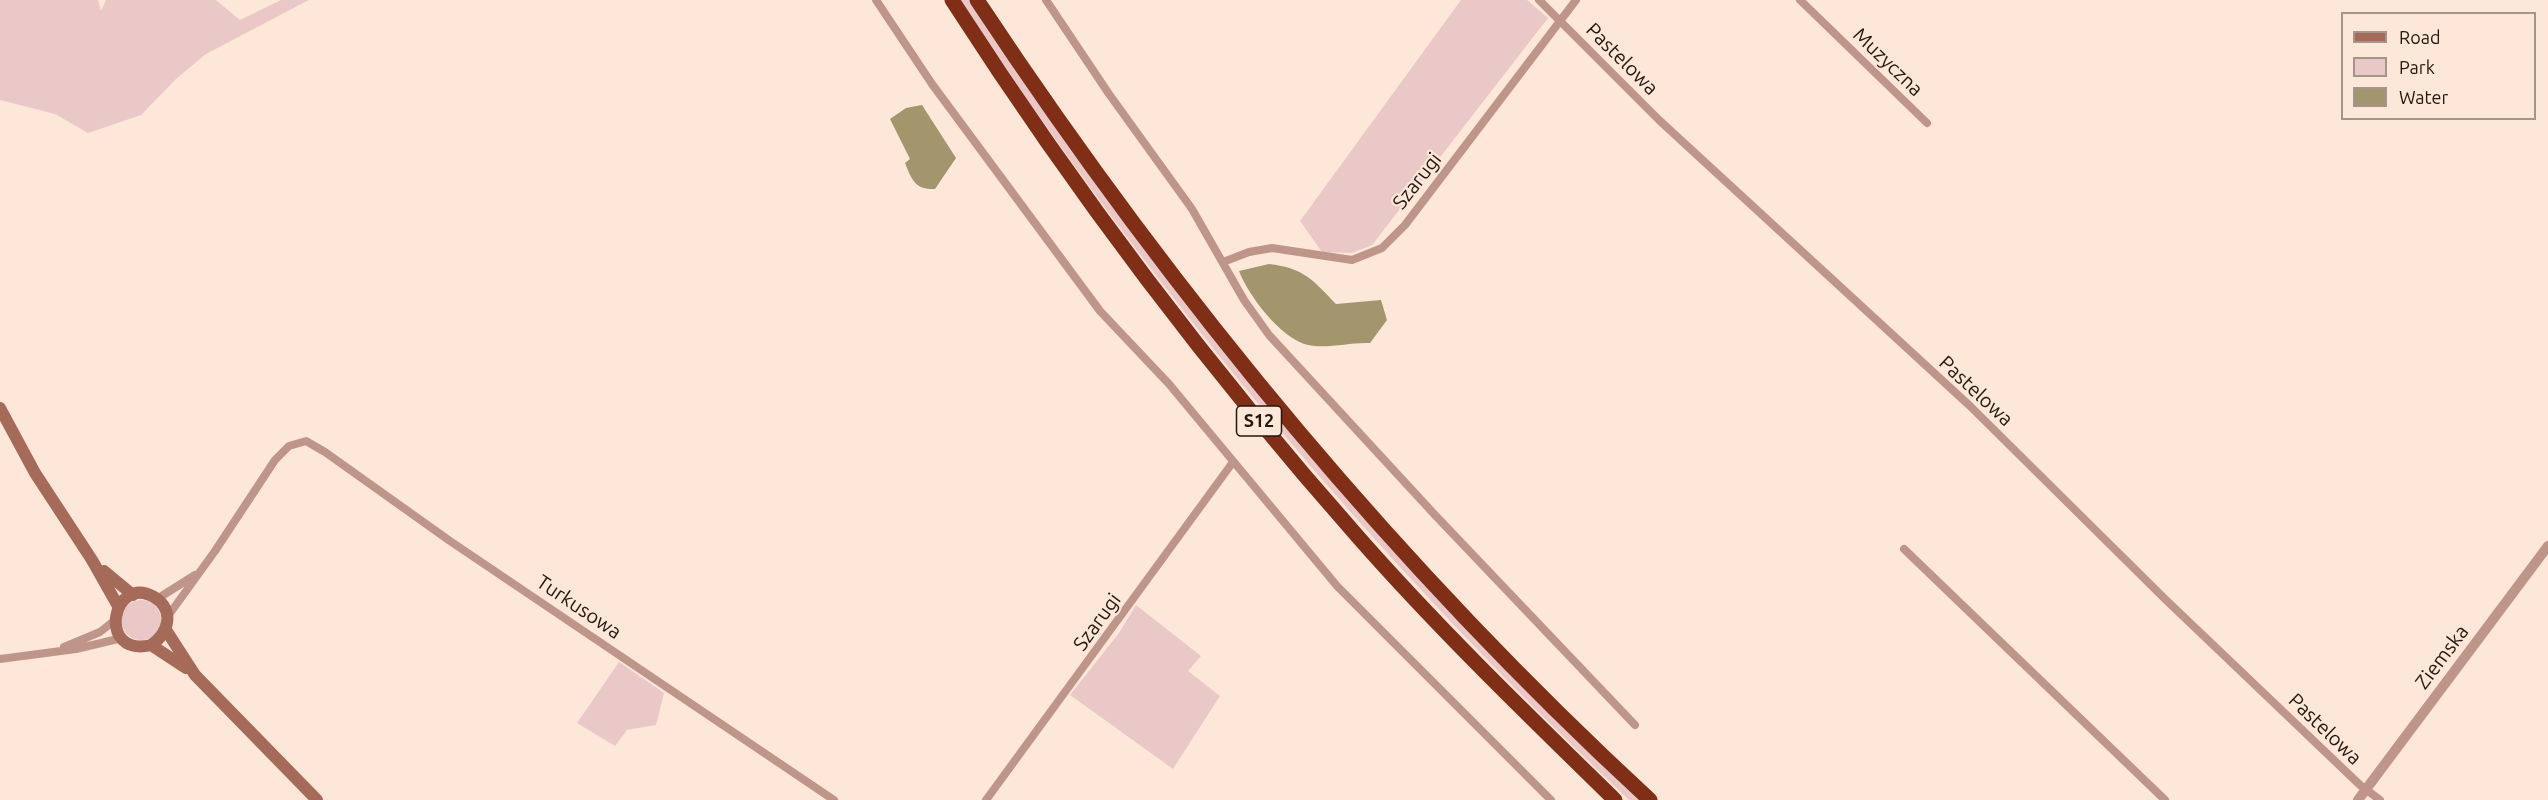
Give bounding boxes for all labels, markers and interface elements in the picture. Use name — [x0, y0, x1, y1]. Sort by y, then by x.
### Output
legend — [2341, 12, 2536, 120]
street label: Pastelowa — [1581, 18, 1663, 100]
street label: Muzyczna — [1848, 23, 1928, 101]
text: Road — [2399, 27, 2441, 47]
text: Park — [2399, 57, 2435, 77]
text: Water — [2399, 87, 2448, 107]
street label: Szarugi — [1387, 148, 1447, 214]
street label: Pastelowa — [1934, 351, 2018, 431]
road number: S12 — [1236, 406, 1282, 436]
street label: Turkusowa — [532, 570, 626, 644]
street label: Szarugi — [1068, 589, 1126, 655]
street label: Ziemska — [2410, 620, 2474, 694]
street label: Pastelowa — [2283, 688, 2367, 770]

